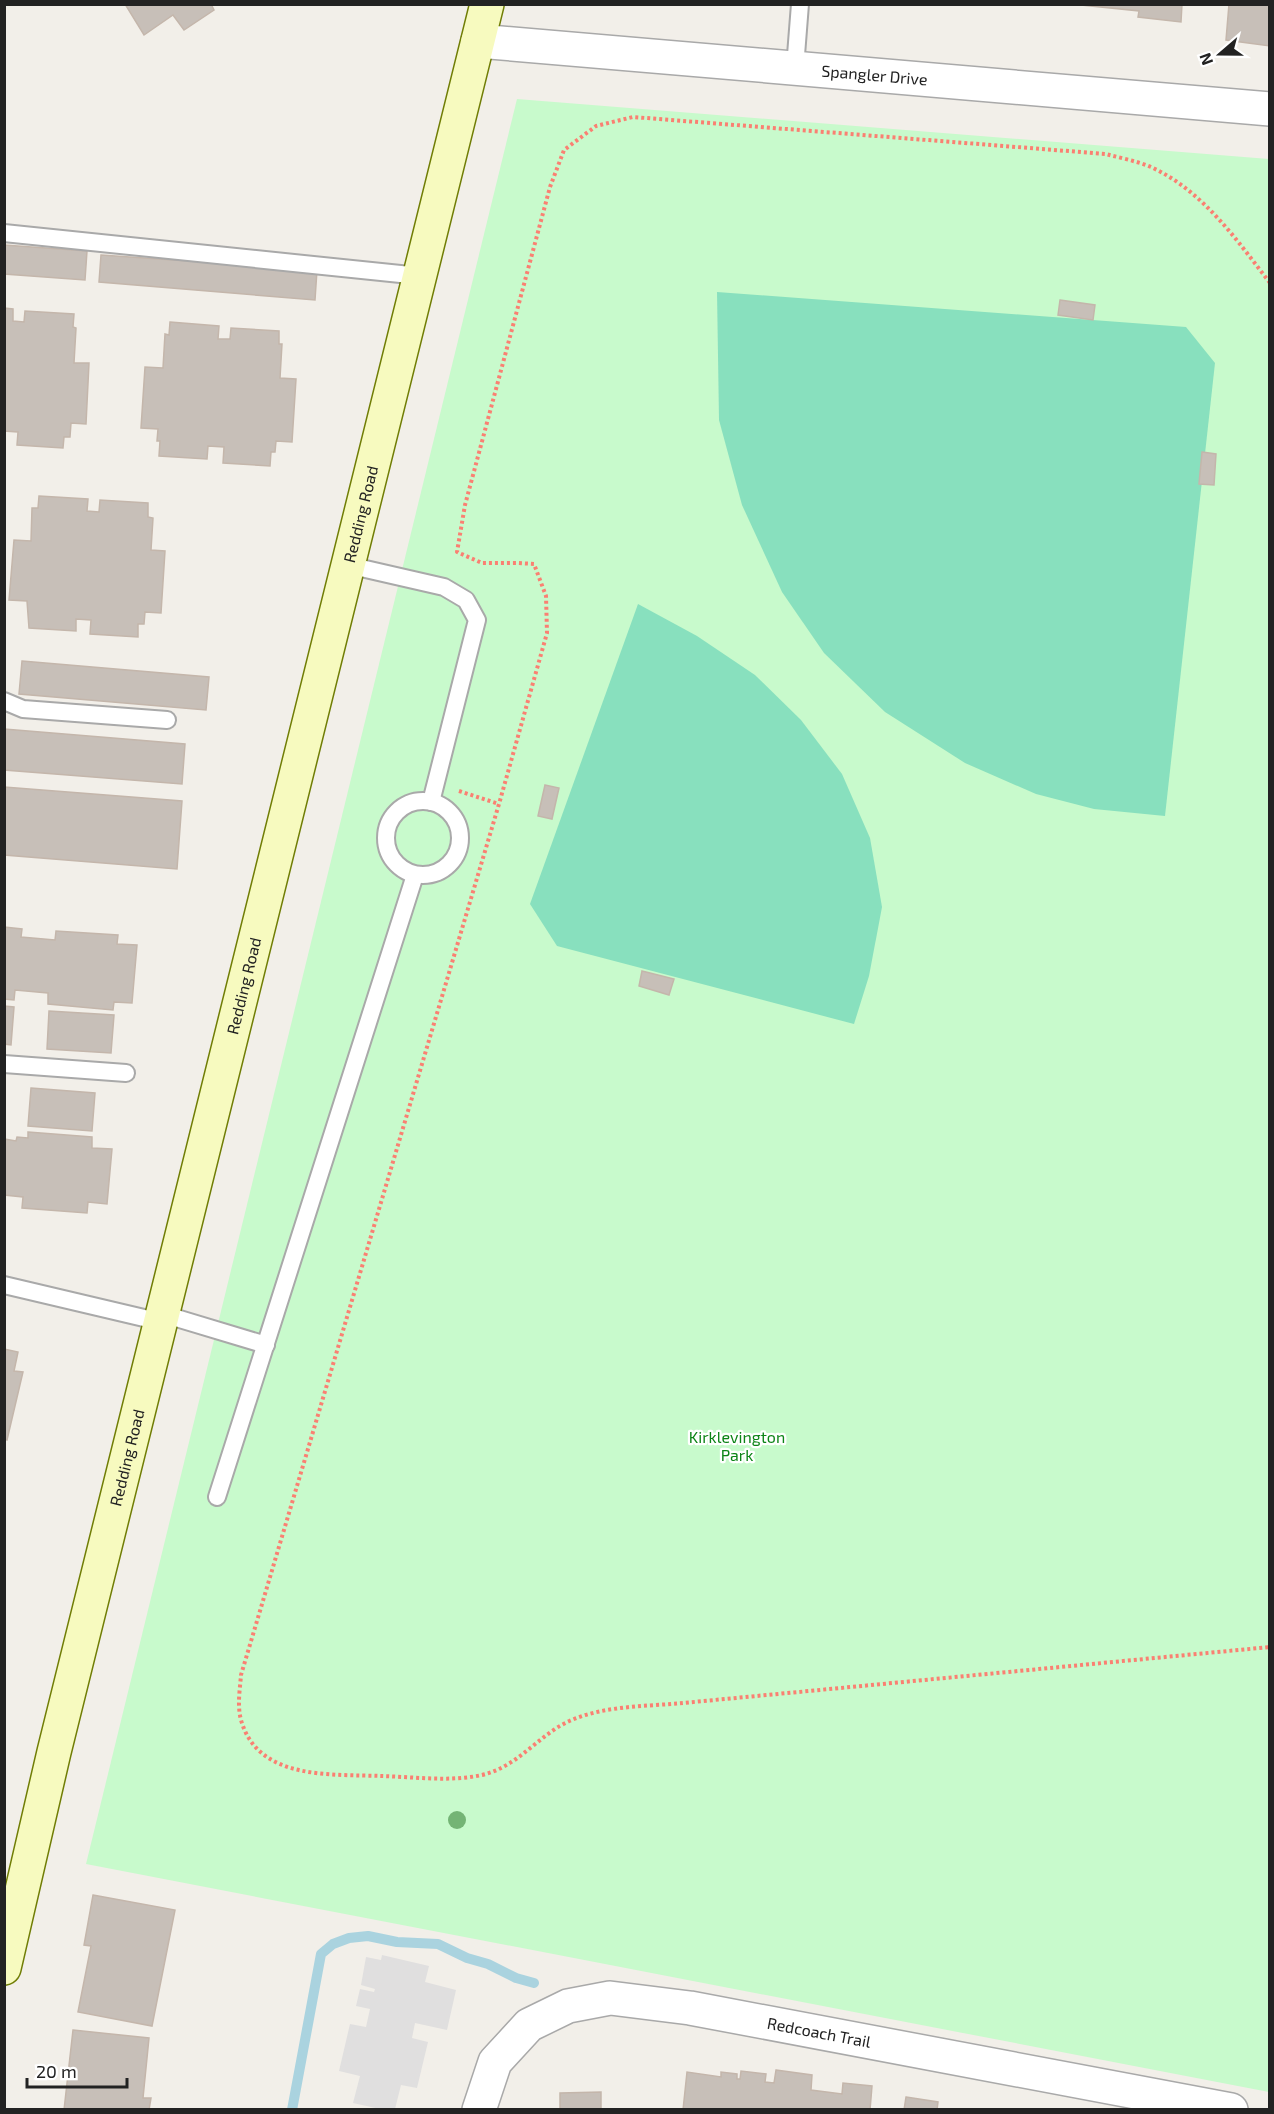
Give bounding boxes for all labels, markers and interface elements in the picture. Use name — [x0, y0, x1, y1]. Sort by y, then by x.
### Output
north arrow — [1190, 24, 1250, 84]
text: N — [1195, 51, 1216, 68]
street label: Spangler Drive — [821, 61, 928, 89]
street label: Redding Road — [339, 463, 381, 565]
street label: Redding Road — [222, 935, 264, 1036]
street label: Redding Road — [105, 1407, 148, 1508]
park label: Kirklevington Park — [689, 1427, 785, 1464]
street label: Redcoach Trail — [766, 2013, 873, 2051]
scale bar — [27, 2051, 128, 2089]
text: 20 m — [36, 2060, 77, 2082]

